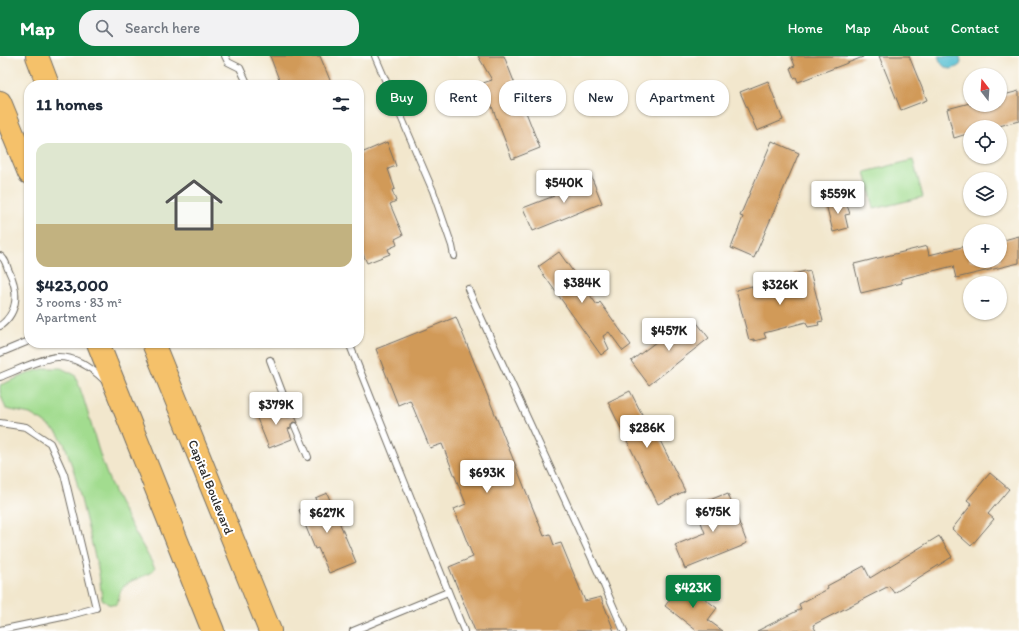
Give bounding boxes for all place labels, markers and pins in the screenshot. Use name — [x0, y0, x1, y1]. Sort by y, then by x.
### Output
pin: $540K — [536, 170, 592, 204]
pin: $559K — [810, 181, 866, 215]
pin: $384K — [554, 270, 610, 304]
pin: $326K — [752, 272, 808, 306]
pin: $457K — [641, 318, 697, 352]
pin: $379K — [248, 392, 304, 426]
pin: $286K — [619, 415, 675, 449]
pin: $693K — [459, 460, 515, 494]
pin: $675K — [685, 499, 741, 533]
pin: $627K — [299, 500, 355, 534]
pin: $423K — [665, 575, 721, 609]

